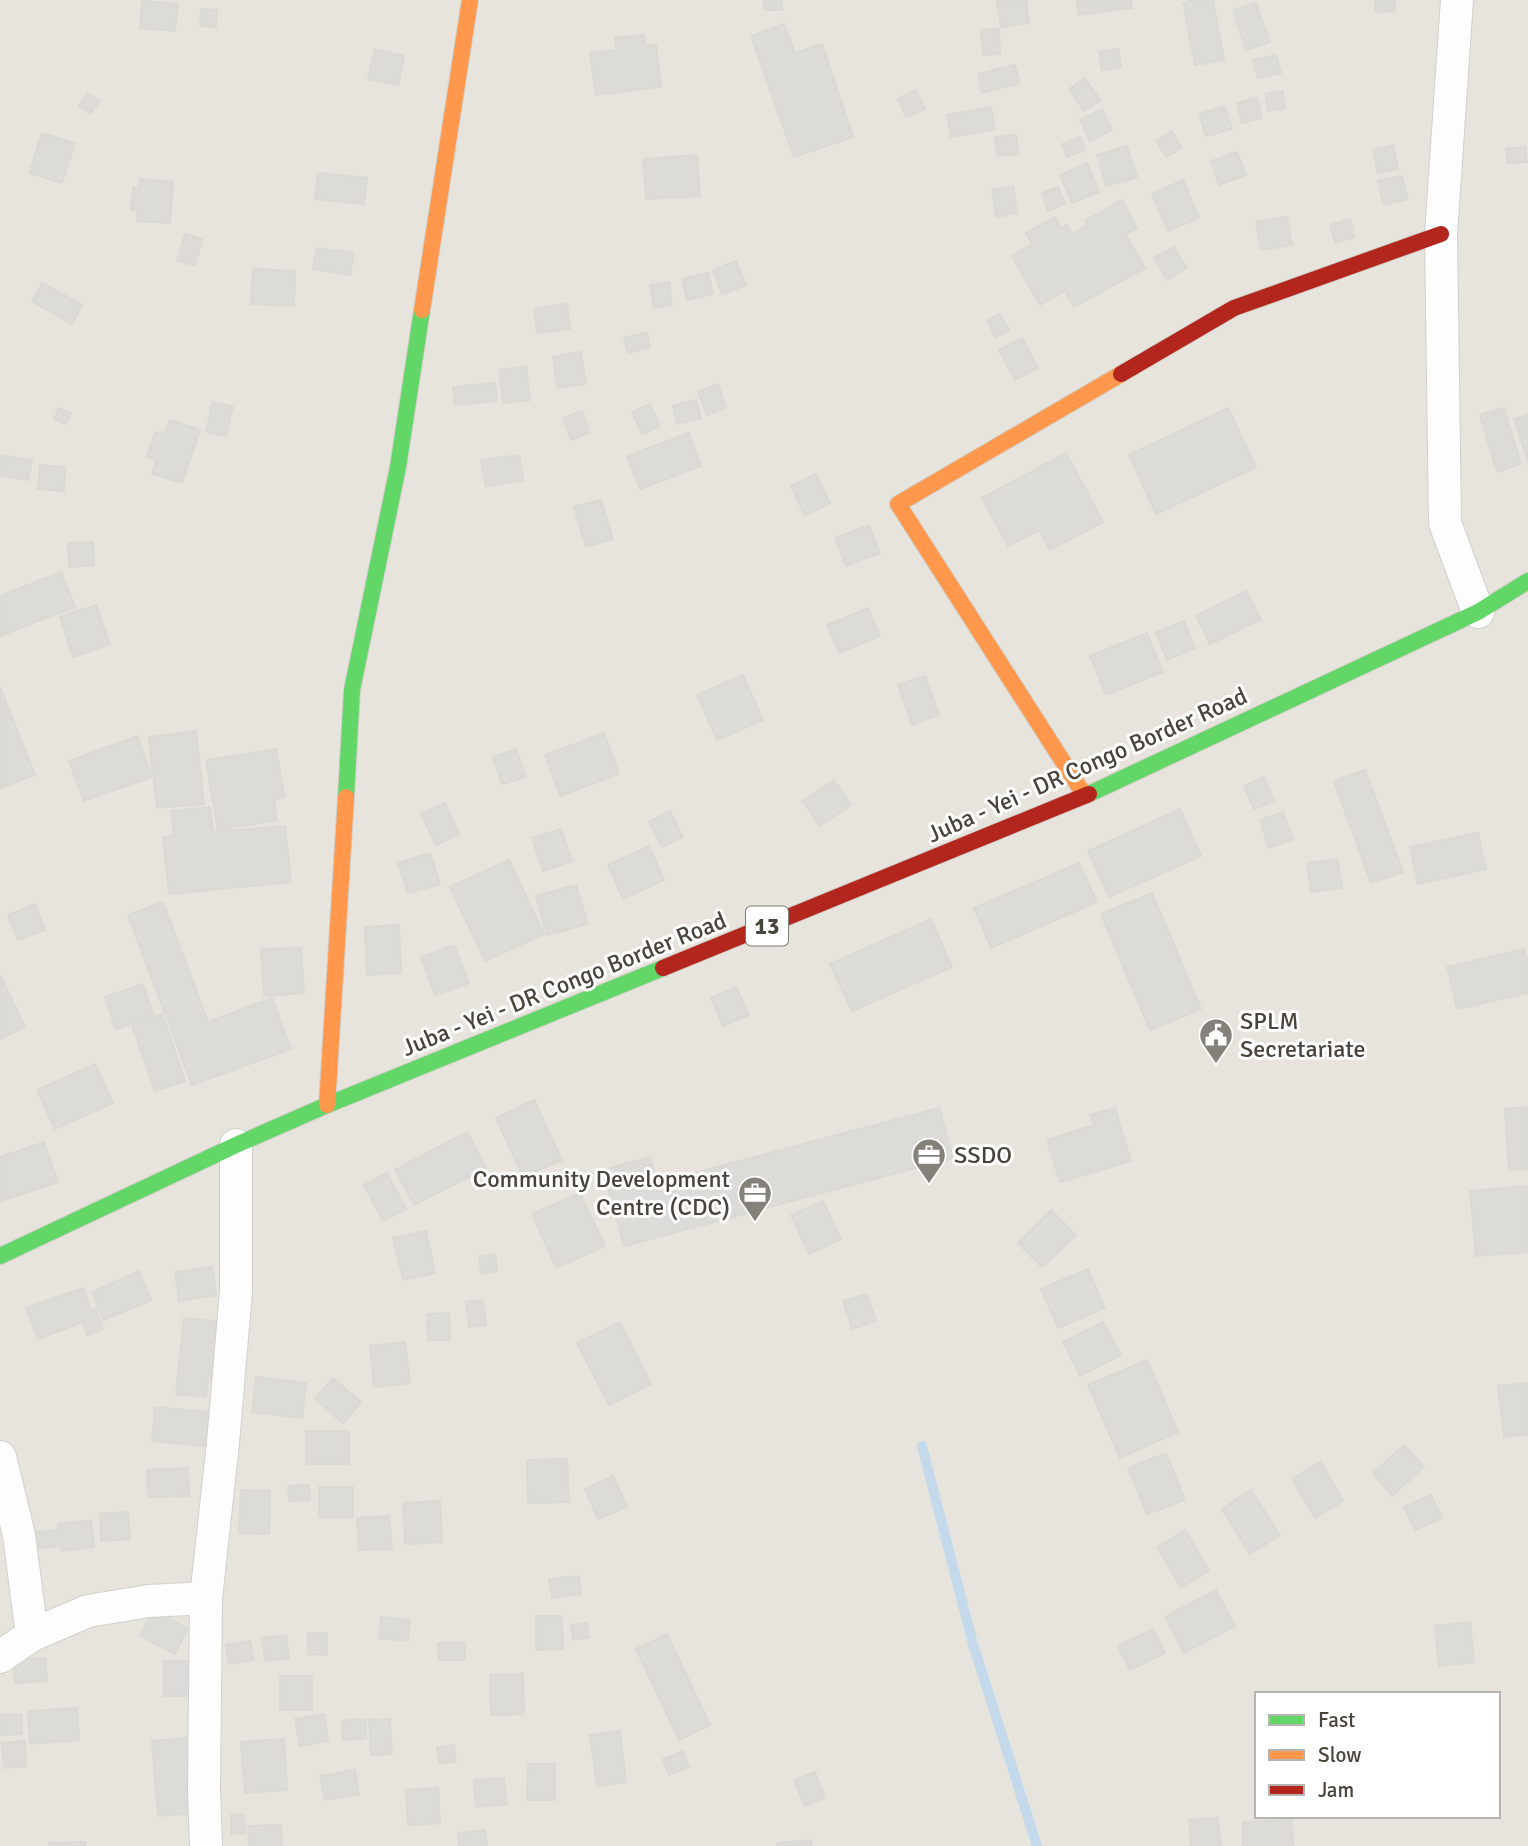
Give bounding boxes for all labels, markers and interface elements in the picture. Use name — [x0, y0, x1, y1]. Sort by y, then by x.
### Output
street label: Juba - Yei - DR Congo Border Road — [922, 681, 1252, 849]
street label: Juba - Yei - DR Congo Border Road — [397, 905, 731, 1063]
road number: 13 — [746, 906, 788, 945]
place label: SPLM Secretariate — [1240, 1006, 1365, 1064]
public building icon: SPLM Secretariate — [1197, 1016, 1235, 1065]
office icon: SSDO — [910, 1136, 948, 1185]
place label: SSDO — [954, 1140, 1012, 1170]
place label: Community Development Centre (CDC) — [473, 1164, 730, 1222]
office icon: Community Development Centre (CDC) — [736, 1174, 774, 1223]
legend — [1255, 1692, 1500, 1818]
text: Fast — [1318, 1707, 1355, 1733]
text: Slow — [1318, 1742, 1362, 1768]
text: Jam — [1318, 1777, 1354, 1803]

